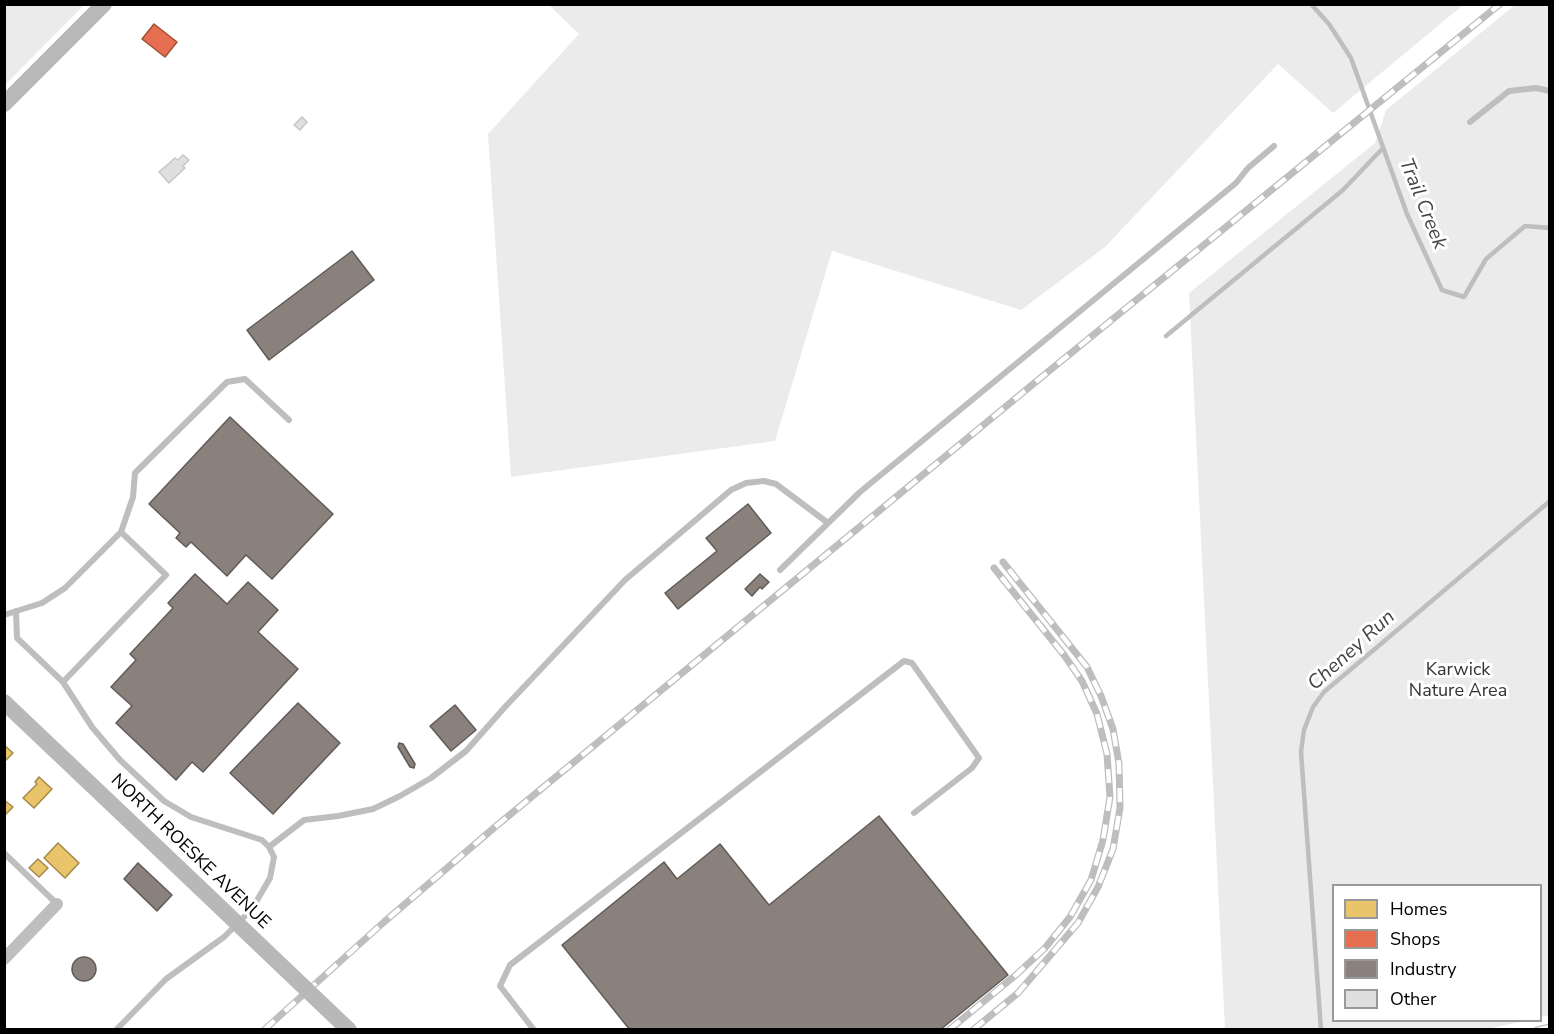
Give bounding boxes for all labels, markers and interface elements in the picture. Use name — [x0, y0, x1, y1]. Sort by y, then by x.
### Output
water label: Trail Creek — [1393, 155, 1451, 253]
water label: Cheney Run — [1304, 606, 1400, 696]
park label: Karwick Nature Area — [1409, 660, 1507, 702]
street label: NORTH ROESKE AVENUE — [106, 770, 274, 934]
legend — [1332, 884, 1542, 1022]
text: Homes — [1390, 897, 1447, 921]
text: Shops — [1390, 927, 1440, 951]
text: Industry — [1390, 957, 1457, 981]
text: Other — [1390, 987, 1436, 1011]

